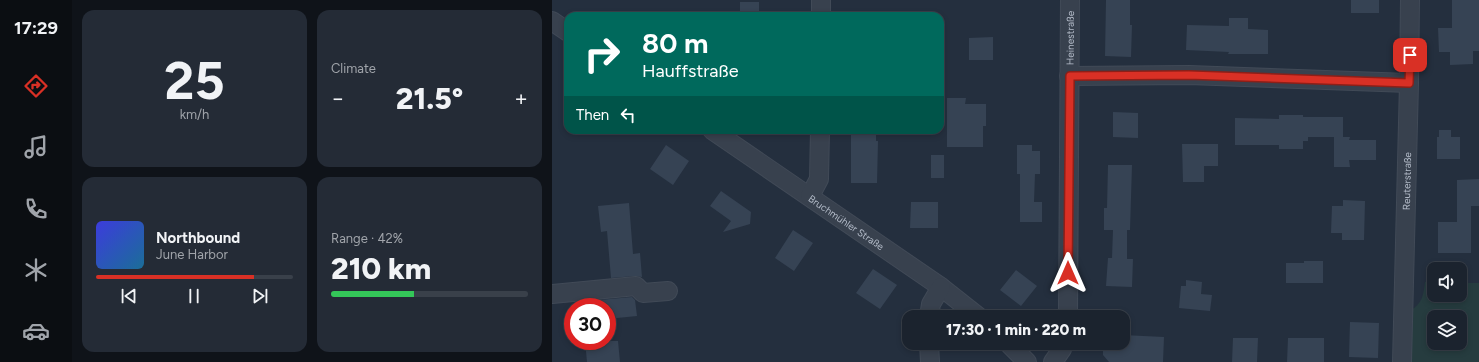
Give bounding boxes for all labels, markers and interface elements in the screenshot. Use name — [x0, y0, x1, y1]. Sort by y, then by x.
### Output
street label: Heinestraße — [1063, 10, 1076, 65]
text: 17:29 — [14, 17, 58, 39]
text: 80 m — [642, 26, 708, 60]
icon: right — [576, 28, 628, 80]
pin — [1393, 38, 1427, 72]
icon: arrive — [1399, 44, 1421, 66]
text: 25 — [164, 50, 225, 112]
text: Hauffstraße — [642, 60, 738, 82]
text: Climate — [331, 61, 376, 76]
icon: directions — [22, 72, 50, 100]
text: 21.5° — [396, 80, 463, 117]
text: − — [331, 85, 345, 112]
text: + — [514, 85, 528, 112]
icon: left — [617, 104, 639, 126]
text: Then — [576, 106, 609, 124]
text: km/h — [180, 107, 209, 122]
icon: music — [22, 133, 50, 161]
street label: Reuterstraße — [1399, 151, 1414, 210]
street label: Bruchmühler Straße — [806, 192, 887, 253]
icon: phone — [22, 195, 50, 223]
text: Northbound — [156, 229, 240, 247]
text: Range · 42% — [331, 231, 403, 246]
text: June Harbor — [156, 247, 228, 262]
text: 210 km — [331, 250, 431, 287]
position arrow — [1047, 252, 1089, 294]
icon: climate — [22, 256, 50, 284]
map controls — [1427, 262, 1467, 350]
button: sound — [1427, 262, 1467, 302]
icon: previous — [118, 285, 140, 307]
icon: pause — [183, 285, 205, 307]
icon: next — [249, 285, 271, 307]
speed limit sign: 30 — [564, 298, 616, 350]
button: layers — [1427, 310, 1467, 350]
icon: car — [22, 317, 50, 345]
text: 17:30 · 1 min · 220 m — [946, 321, 1086, 339]

